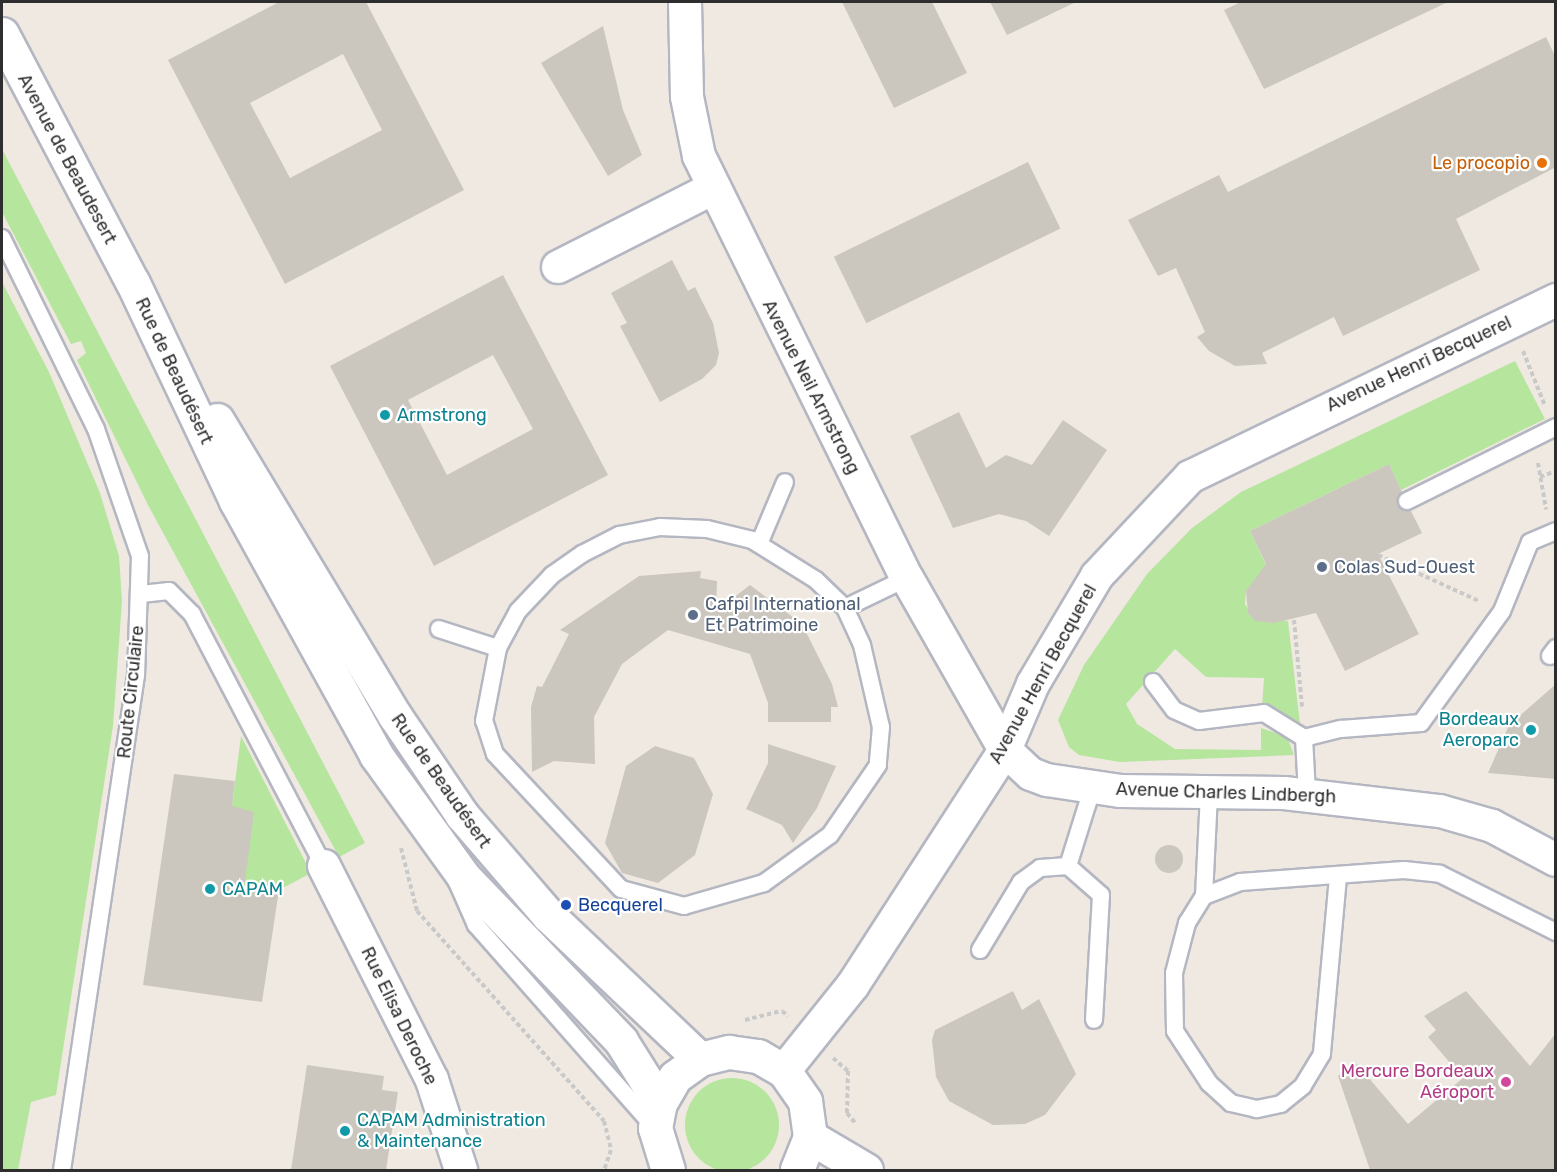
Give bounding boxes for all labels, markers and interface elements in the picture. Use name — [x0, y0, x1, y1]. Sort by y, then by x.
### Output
street label: Avenue de Beaudesert — [13, 70, 121, 248]
place label: Le procopio — [1432, 152, 1530, 174]
marker: Le procopio — [1535, 156, 1549, 170]
street label: Rue de Beaudésert — [131, 294, 217, 448]
street label: Avenue Neil Armstrong — [758, 296, 864, 478]
street label: Avenue Henri Becquerel — [1323, 312, 1515, 416]
place label: Armstrong — [397, 404, 487, 426]
marker: Armstrong — [378, 408, 392, 422]
place label: Colas Sud-Ouest — [1334, 556, 1475, 578]
marker: Colas Sud-Ouest — [1315, 560, 1329, 574]
street label: Avenue Henri Becquerel — [985, 581, 1101, 767]
place label: Cafpi International Et Patrimoine — [705, 594, 861, 636]
marker: Cafpi International Et Patrimoine — [686, 608, 700, 622]
street label: Route Circulaire — [113, 624, 149, 760]
place label: Bordeaux Aeroparc — [1439, 709, 1519, 752]
street label: Rue de Beaudésert — [387, 710, 495, 852]
marker: Bordeaux Aeroparc — [1524, 723, 1538, 737]
street label: Avenue Charles Lindbergh — [1115, 778, 1337, 808]
place label: CAPAM — [222, 878, 283, 900]
marker: CAPAM — [203, 882, 217, 896]
place label: Becquerel — [578, 894, 663, 916]
marker: Becquerel — [559, 898, 573, 912]
street label: Rue Elisa Deroche — [356, 944, 442, 1088]
place label: Mercure Bordeaux Aéroport — [1341, 1061, 1494, 1104]
marker: Mercure Bordeaux Aéroport — [1499, 1075, 1513, 1089]
place label: CAPAM Administration & Maintenance — [357, 1110, 546, 1152]
marker: CAPAM Administration & Maintenance — [338, 1124, 352, 1138]

